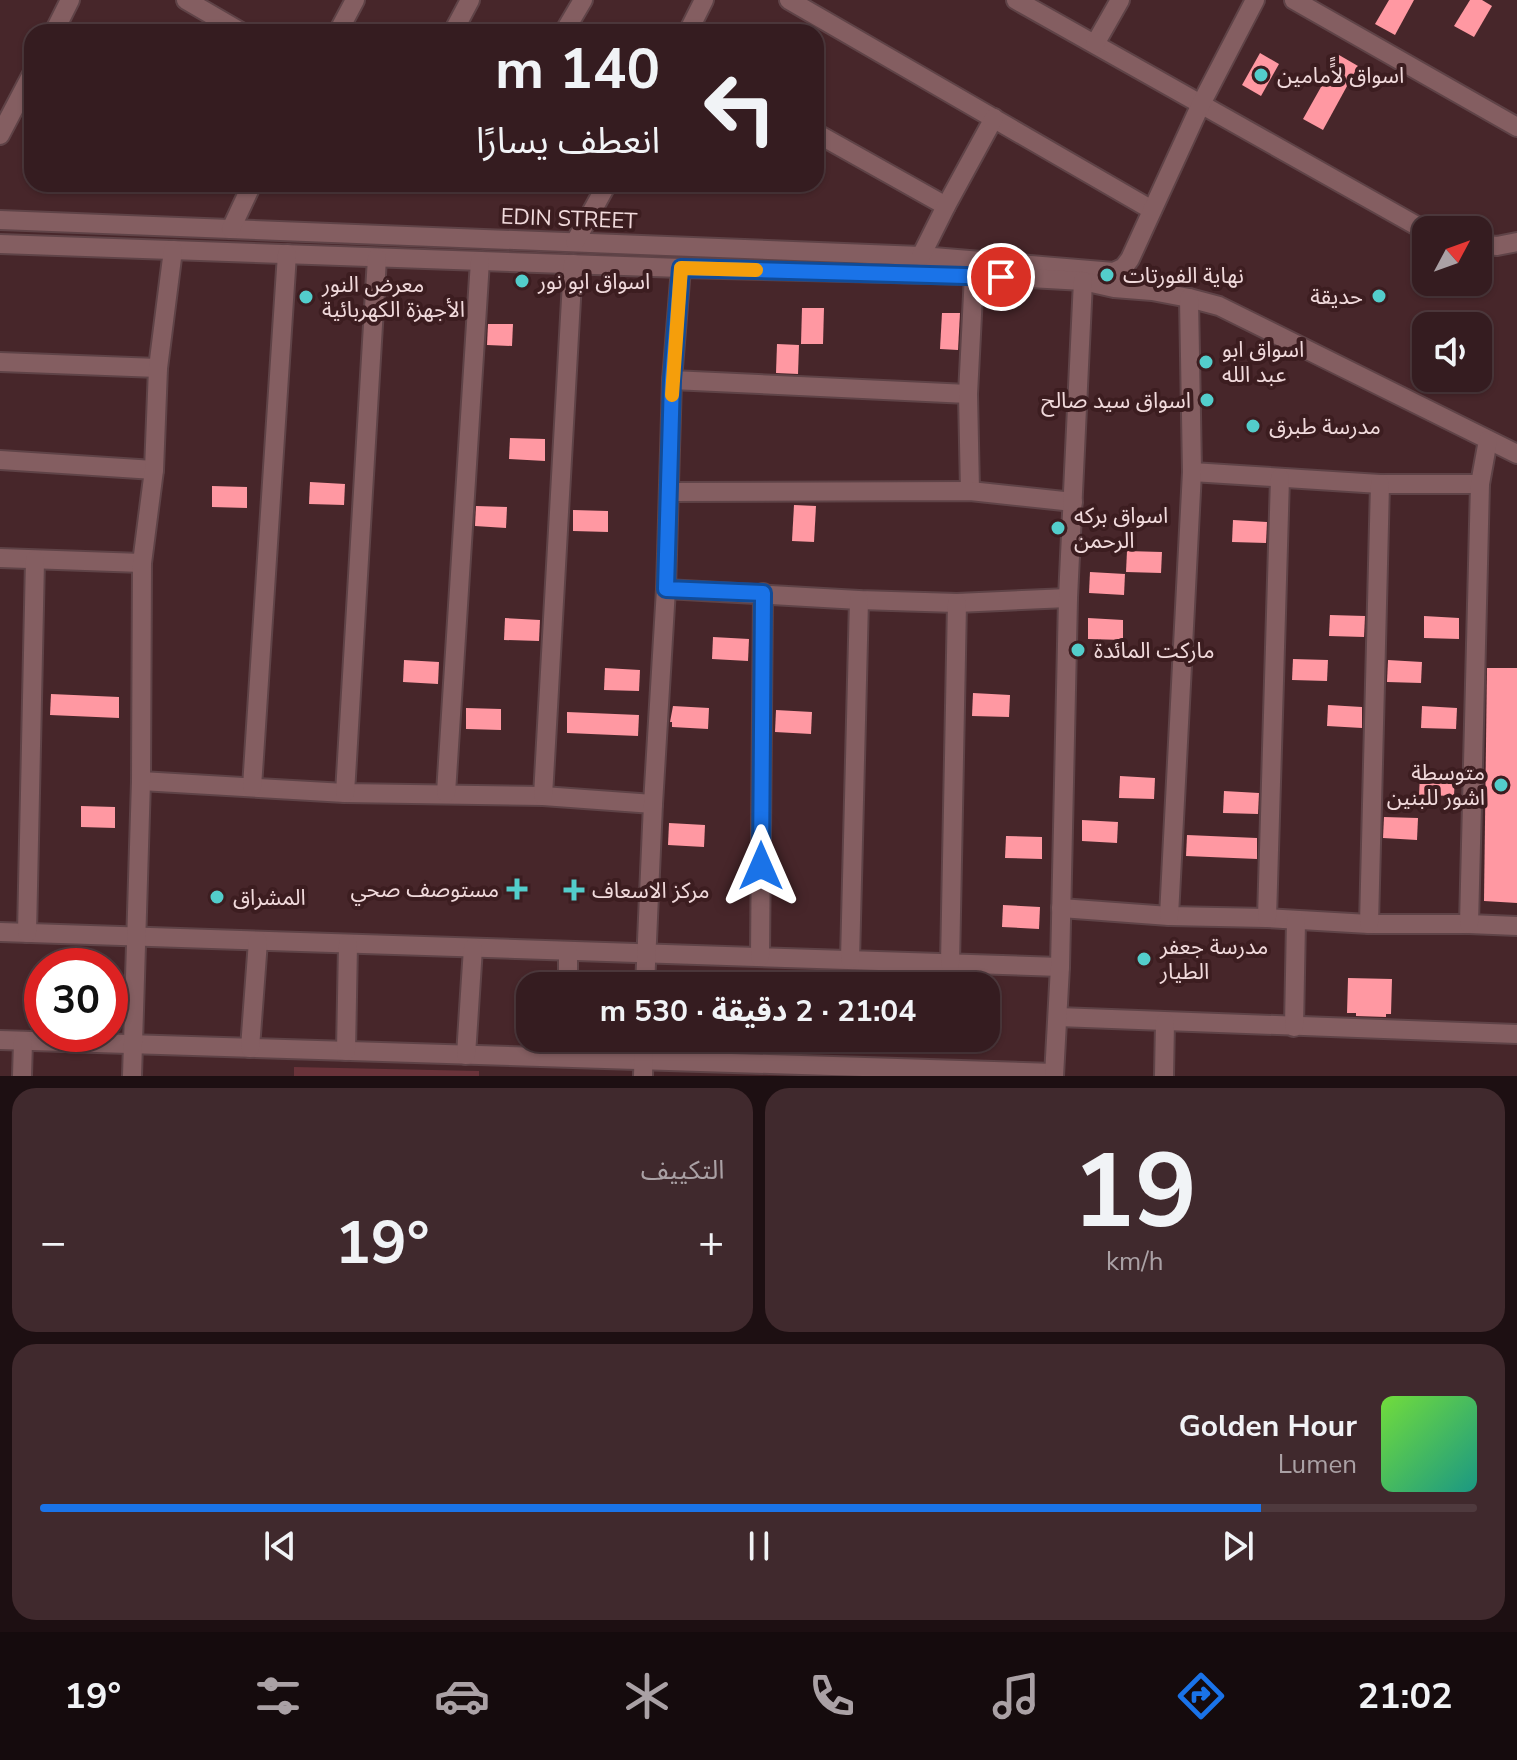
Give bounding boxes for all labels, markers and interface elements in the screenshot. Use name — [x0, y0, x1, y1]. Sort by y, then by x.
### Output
text: 140 m — [495, 31, 660, 108]
icon: left — [688, 56, 792, 160]
place label: اسواق لاًًمامين — [1277, 56, 1404, 91]
marker: اسواق لاًًمامين — [1252, 66, 1270, 84]
text: انعطف يسارًا — [476, 117, 660, 166]
street label: EDIN STREET — [500, 202, 638, 236]
north arrow — [1412, 216, 1492, 296]
map controls — [1412, 216, 1492, 392]
pin — [967, 243, 1035, 311]
icon: arrive — [979, 255, 1023, 299]
place label: نهاية الفورتات — [1123, 261, 1244, 291]
marker: نهاية الفورتات — [1098, 266, 1116, 284]
place label: اسواق ابو نور — [537, 267, 650, 297]
place label: معرض النور الأجهزة الكهربائية — [321, 270, 465, 325]
marker: اسواق ابو نور — [513, 272, 531, 290]
place label: حديقة — [1310, 282, 1363, 312]
marker: حديقة — [1370, 287, 1388, 305]
marker: معرض النور الأجهزة الكهربائية — [297, 288, 315, 306]
button: sound — [1412, 312, 1492, 392]
place label: اسواق ابو عبد الله — [1222, 335, 1304, 390]
marker: اسواق ابو عبد الله — [1197, 353, 1215, 371]
place label: اسواق سيد صالح — [1041, 386, 1191, 417]
marker: اسواق سيد صالح — [1198, 391, 1216, 409]
place label: مدرسة طبرق — [1269, 412, 1381, 442]
marker: مدرسة طبرق — [1244, 417, 1262, 435]
place label: اسواق بركه الرحمن — [1074, 501, 1168, 556]
marker: اسواق بركه الرحمن — [1049, 519, 1067, 537]
place label: ماركت المائدة — [1094, 636, 1215, 666]
marker: ماركت المائدة — [1069, 641, 1087, 659]
place label: متوسطة اشور للبنين — [1387, 758, 1485, 813]
marker: متوسطة اشور للبنين — [1492, 776, 1510, 794]
position arrow — [719, 824, 803, 908]
place label: مستوصف صحي — [350, 875, 499, 906]
place label: مركز الاسعاف — [592, 876, 710, 906]
marker: مستوصف صحي — [506, 878, 528, 900]
marker: مركز الاسعاف — [563, 879, 585, 901]
place label: المشراق — [233, 883, 306, 913]
marker: المشراق — [208, 888, 226, 906]
place label: مدرسة جعفر الطيار — [1159, 932, 1268, 987]
speed limit sign: 30 — [24, 948, 128, 1052]
marker: مدرسة جعفر الطيار — [1135, 950, 1153, 968]
text: 21:04 · 2 دقيقة · 530 m — [600, 991, 916, 1032]
text: 19 — [1072, 1121, 1197, 1263]
text: التكييف — [641, 1153, 725, 1188]
text: 19° — [335, 1202, 430, 1284]
text: − — [40, 1213, 66, 1273]
text: + — [698, 1213, 725, 1273]
text: km/h — [1106, 1244, 1163, 1279]
text: Golden Hour — [1179, 1406, 1357, 1447]
text: Lumen — [1278, 1447, 1357, 1482]
icon: previous — [258, 1524, 302, 1568]
icon: pause — [737, 1524, 781, 1568]
icon: next — [1216, 1524, 1260, 1568]
icon: filters — [250, 1668, 306, 1724]
icon: car — [434, 1668, 490, 1724]
icon: climate — [619, 1668, 675, 1724]
icon: phone — [804, 1668, 860, 1724]
icon: music — [988, 1668, 1044, 1724]
icon: directions — [1173, 1668, 1229, 1724]
text: 19° — [64, 1672, 121, 1721]
text: 21:02 — [1357, 1672, 1453, 1721]

